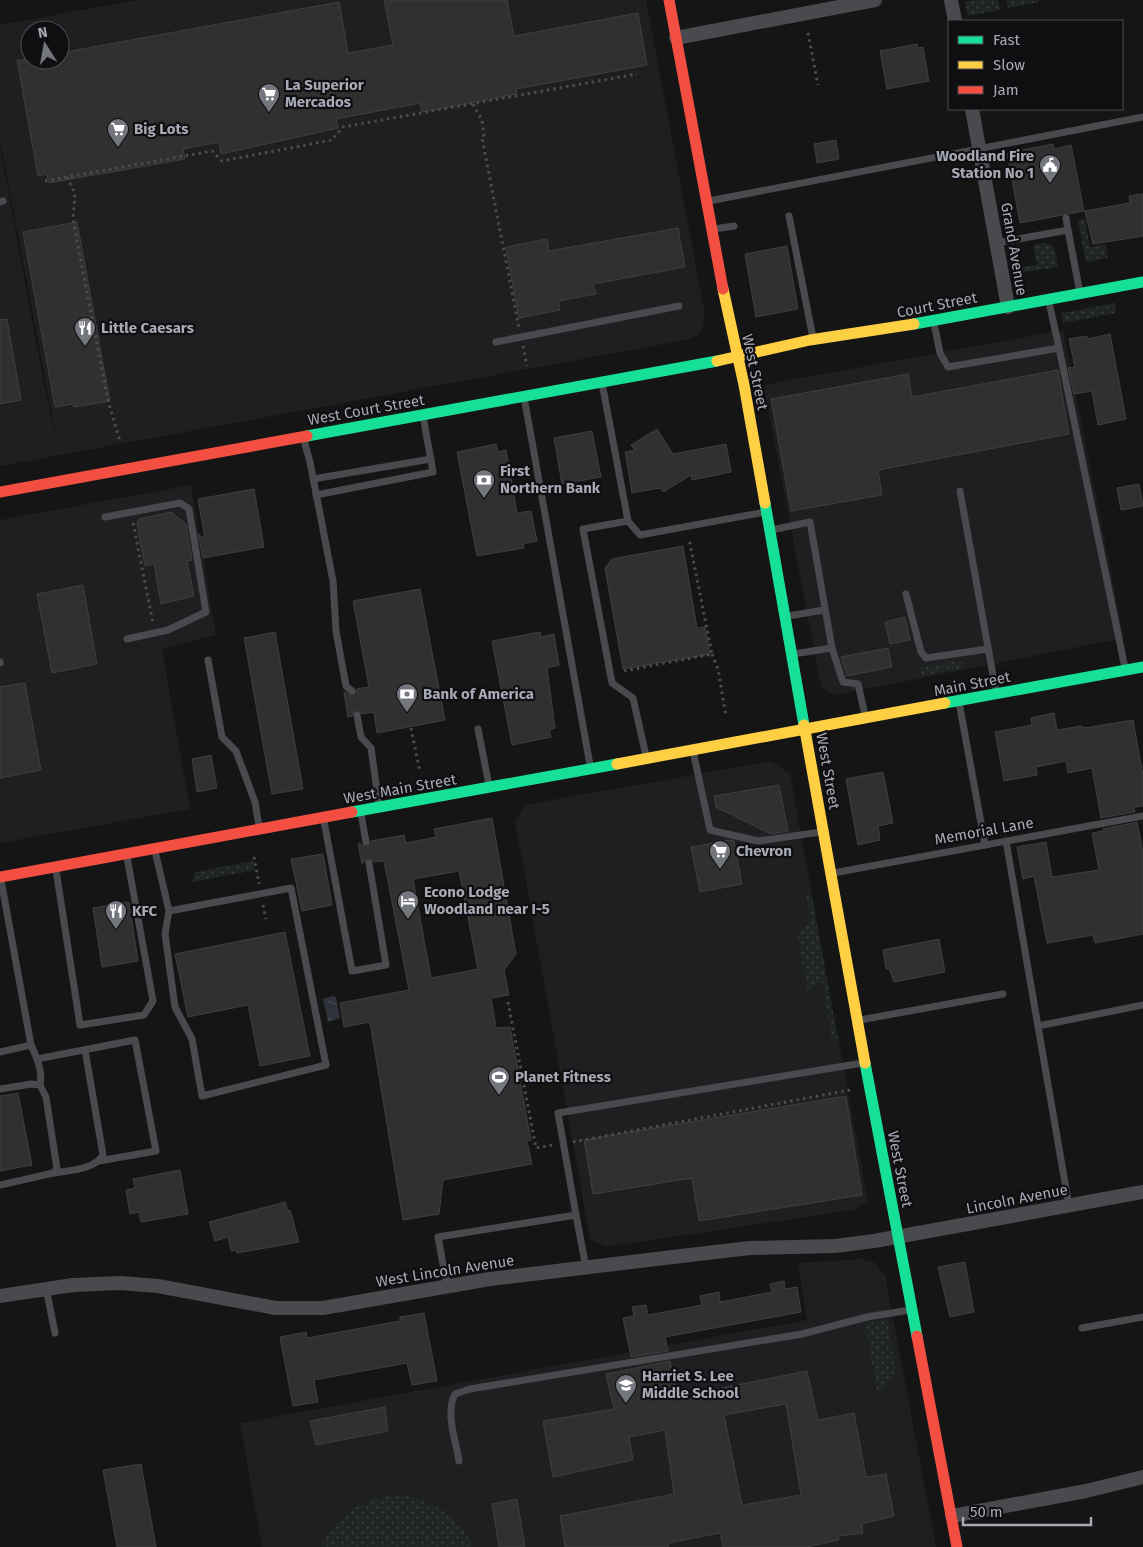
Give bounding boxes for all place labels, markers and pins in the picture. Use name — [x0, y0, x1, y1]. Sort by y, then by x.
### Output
place label: La Superior Mercados — [285, 76, 365, 111]
supermarket icon: La Superior Mercados — [257, 82, 281, 113]
supermarket icon: Big Lots — [106, 117, 130, 148]
place label: Big Lots — [134, 120, 188, 138]
place label: Woodland Fire Station No 1 — [936, 147, 1034, 182]
public building icon: Woodland Fire Station No 1 — [1038, 153, 1062, 184]
restaurant icon: Little Caesars — [73, 316, 97, 347]
place label: Little Caesars — [101, 319, 194, 337]
place label: First Northern Bank — [500, 462, 601, 497]
bank icon: First Northern Bank — [472, 468, 496, 499]
bank icon: Bank of America — [395, 682, 419, 713]
place label: Bank of America — [423, 685, 534, 703]
supermarket icon: Chevron — [708, 839, 732, 870]
place label: Chevron — [736, 842, 792, 860]
place label: Econo Lodge Woodland near I-5 — [424, 883, 550, 918]
hotel icon: Econo Lodge Woodland near I-5 — [396, 889, 420, 920]
restaurant icon: KFC — [104, 899, 128, 930]
place label: KFC — [132, 902, 158, 920]
sports icon: Planet Fitness — [487, 1065, 511, 1096]
place label: Planet Fitness — [515, 1068, 611, 1086]
place label: Harriet S. Lee Middle School — [642, 1367, 739, 1402]
school or university icon: Harriet S. Lee Middle School — [614, 1373, 638, 1404]

